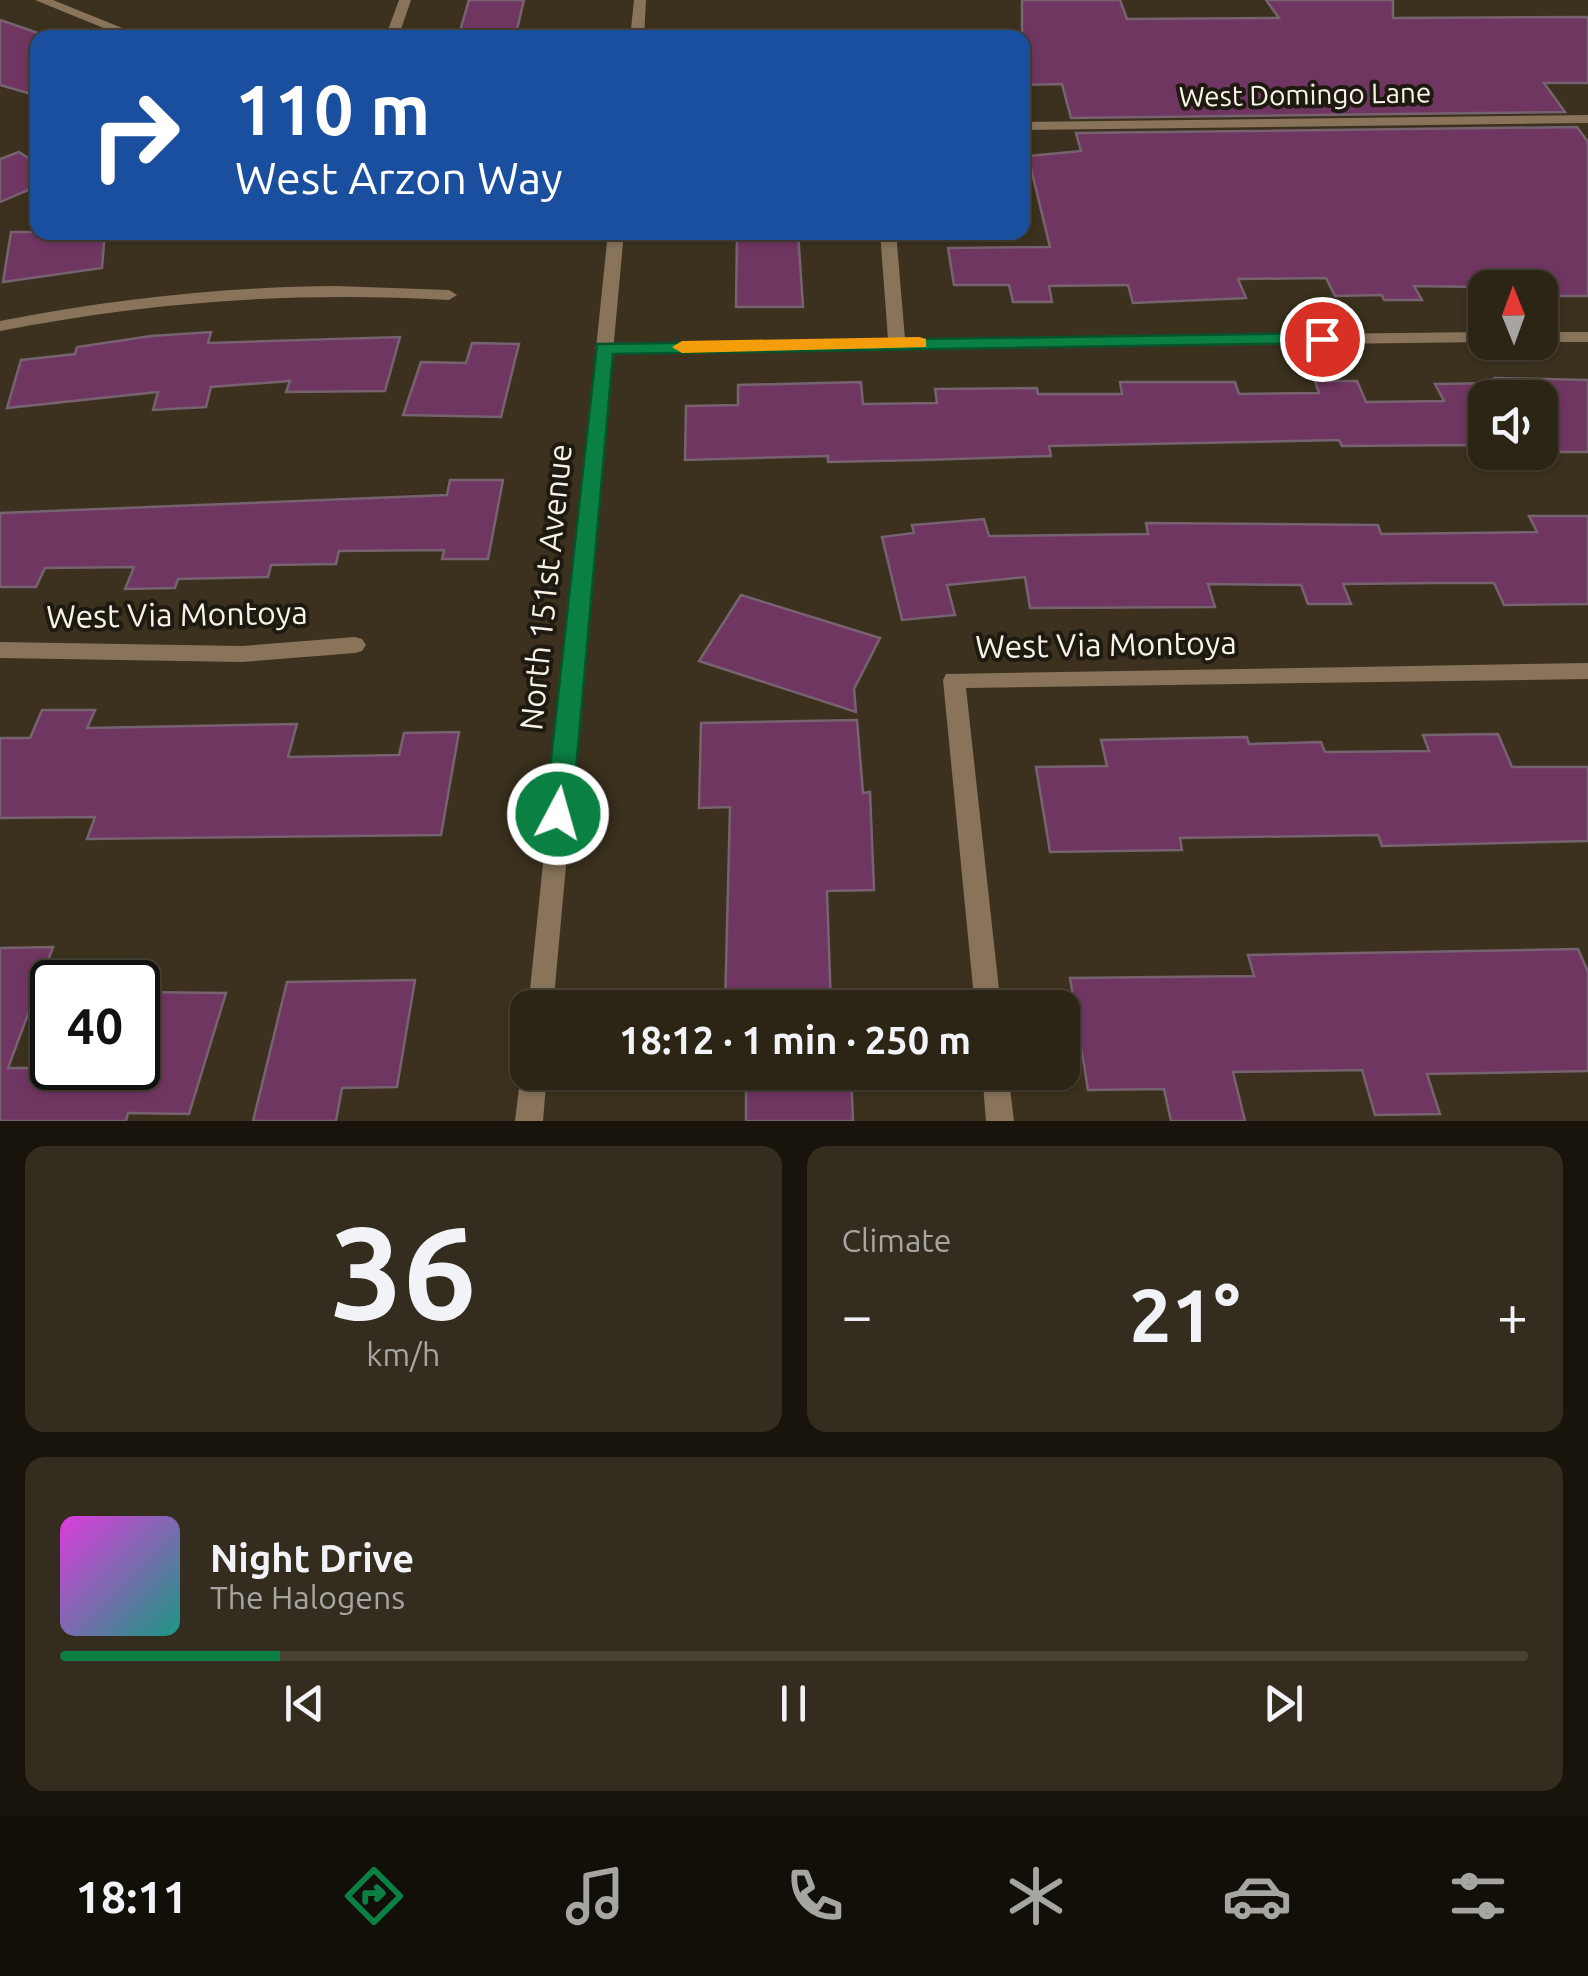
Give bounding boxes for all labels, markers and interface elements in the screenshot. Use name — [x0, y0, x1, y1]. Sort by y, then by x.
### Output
icon: right — [70, 70, 200, 200]
text: 110 m — [235, 70, 430, 148]
street label: West Domingo Lane — [1178, 76, 1432, 112]
text: West Arzon Way — [235, 152, 563, 203]
north arrow — [1468, 270, 1558, 360]
map controls — [1468, 270, 1558, 470]
pin — [1280, 297, 1365, 382]
icon: arrive — [1295, 312, 1350, 367]
button: sound — [1468, 380, 1558, 470]
street label: North 151st Avenue — [512, 442, 578, 732]
street label: West Via Montoya — [46, 594, 308, 634]
street label: West Via Montoya — [975, 624, 1237, 664]
position arrow — [506, 762, 610, 866]
speed limit sign: 40 — [30, 960, 160, 1090]
text: 18:12 · 1 min · 250 m — [619, 1019, 971, 1061]
text: 36 — [330, 1198, 477, 1344]
text: Climate — [842, 1222, 952, 1258]
text: 21° — [1129, 1272, 1240, 1356]
text: − — [842, 1284, 873, 1345]
text: + — [1497, 1284, 1528, 1345]
text: km/h — [366, 1336, 440, 1372]
text: Night Drive — [210, 1537, 414, 1579]
text: The Halogens — [210, 1579, 405, 1615]
icon: previous — [277, 1676, 332, 1731]
icon: pause — [766, 1676, 821, 1731]
icon: next — [1256, 1676, 1311, 1731]
icon: directions — [339, 1861, 409, 1931]
icon: music — [560, 1861, 630, 1931]
icon: phone — [780, 1861, 850, 1931]
icon: climate — [1001, 1861, 1071, 1931]
icon: car — [1222, 1861, 1292, 1931]
icon: filters — [1443, 1861, 1513, 1931]
text: 18:11 — [75, 1871, 188, 1922]

